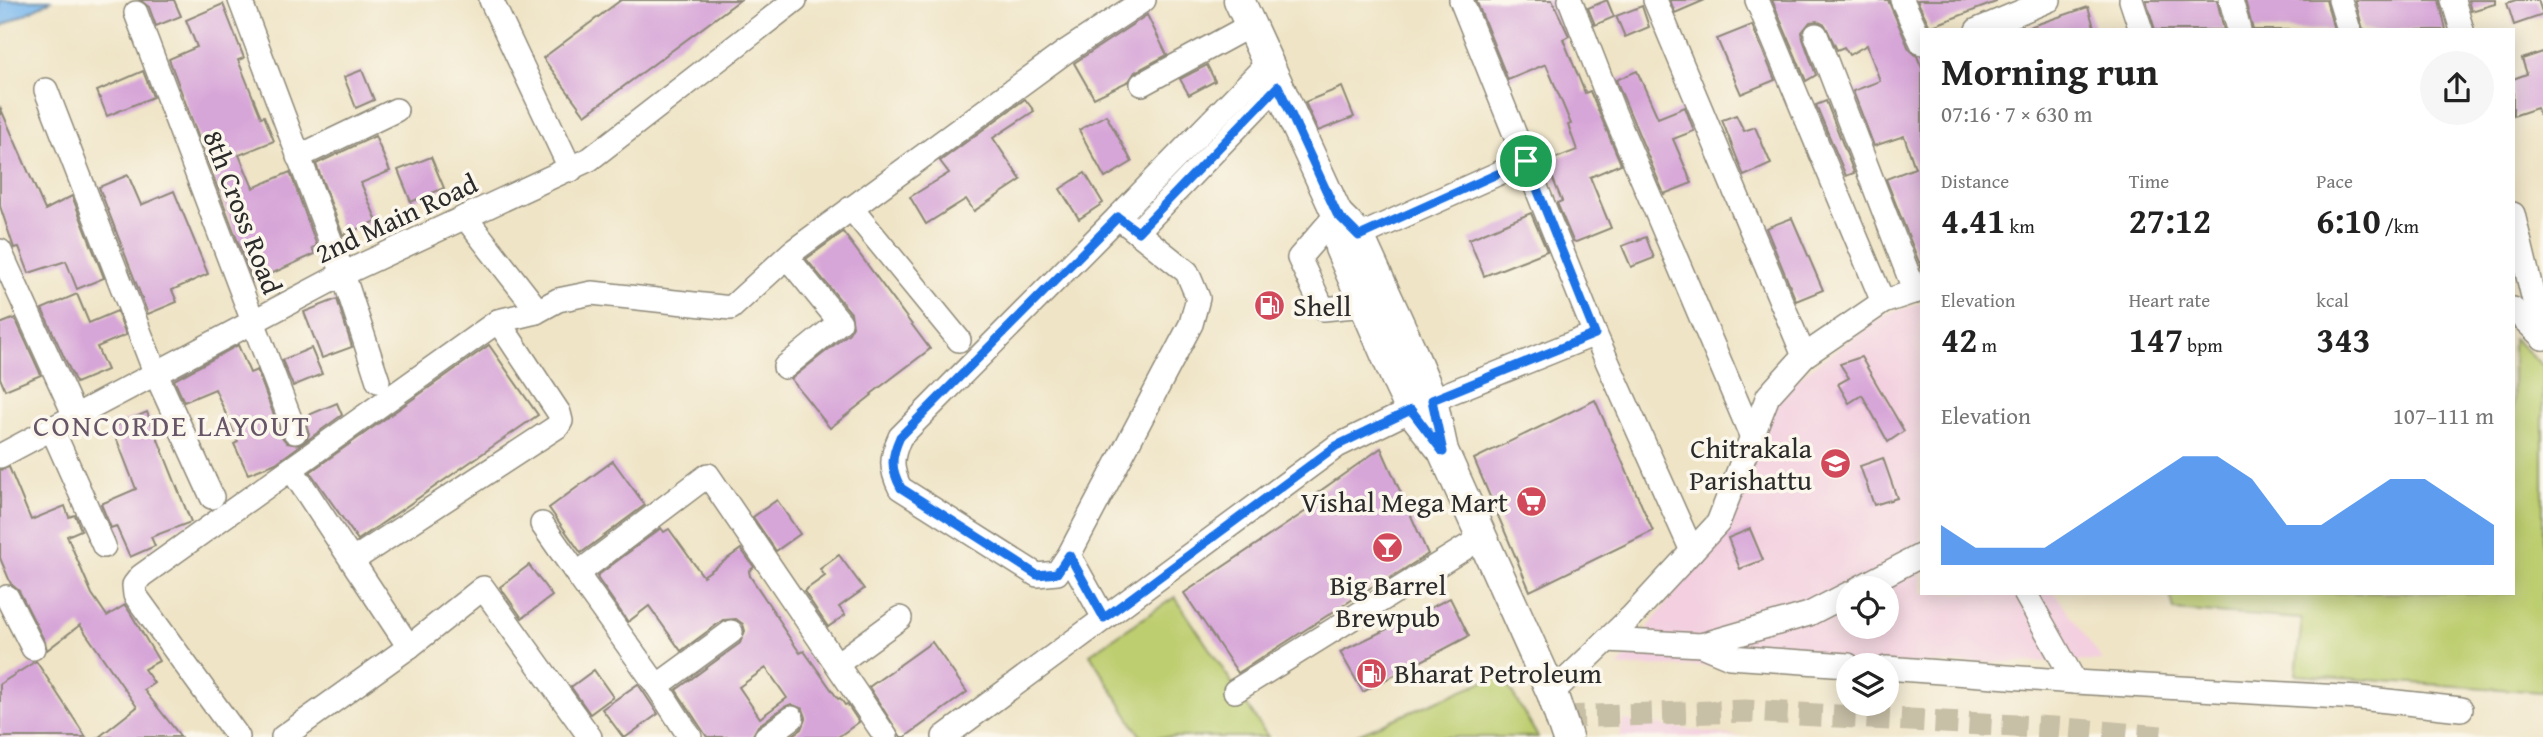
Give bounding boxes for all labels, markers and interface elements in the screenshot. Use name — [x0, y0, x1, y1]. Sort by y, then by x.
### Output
text: Morning run — [1941, 43, 2158, 99]
button: share — [2420, 51, 2494, 125]
text: 07:16 · 7 × 630 m — [1941, 97, 2093, 130]
street label: 8th Cross Road — [193, 124, 294, 300]
pin — [1496, 131, 1556, 191]
icon: arrive — [1507, 142, 1545, 180]
street label: 2nd Main Road — [308, 162, 484, 273]
text: Distance — [1941, 167, 2009, 195]
text: Time — [2129, 167, 2169, 195]
text: Pace — [2316, 167, 2353, 195]
text: 4.41 — [1941, 195, 2005, 246]
text: 27:12 — [2129, 195, 2211, 246]
text: 6:10 — [2316, 195, 2381, 246]
text: km — [2005, 212, 2035, 240]
text: /km — [2381, 212, 2419, 240]
place label: Shell — [1293, 285, 1351, 326]
text: Elevation — [1941, 286, 2015, 314]
text: Heart rate — [2129, 286, 2210, 314]
text: kcal — [2316, 286, 2349, 314]
fuel station icon: Shell — [1253, 289, 1287, 323]
text: 42 — [1941, 314, 1977, 365]
text: 147 — [2129, 314, 2183, 365]
text: 343 — [2316, 314, 2371, 365]
text: m — [1977, 331, 1997, 359]
text: bpm — [2183, 331, 2223, 359]
text: Elevation — [1941, 399, 2031, 432]
text: 107–111 m — [2393, 399, 2494, 432]
district label: CONCORDE LAYOUT — [33, 403, 311, 447]
place label: Chitrakala Parishattu — [1689, 427, 1813, 500]
school or university icon: Chitrakala Parishattu — [1818, 447, 1852, 481]
place label: Vishal Mega Mart — [1301, 481, 1508, 522]
supermarket icon: Vishal Mega Mart — [1514, 485, 1548, 519]
bar icon: Big Barrel Brewpub — [1371, 531, 1405, 565]
place label: Big Barrel Brewpub — [1330, 564, 1446, 637]
map controls — [1836, 576, 1899, 716]
button: locate — [1836, 576, 1899, 639]
place label: Bharat Petroleum — [1394, 652, 1602, 693]
button: layers — [1836, 653, 1899, 716]
fuel station icon: Bharat Petroleum — [1354, 656, 1388, 690]

